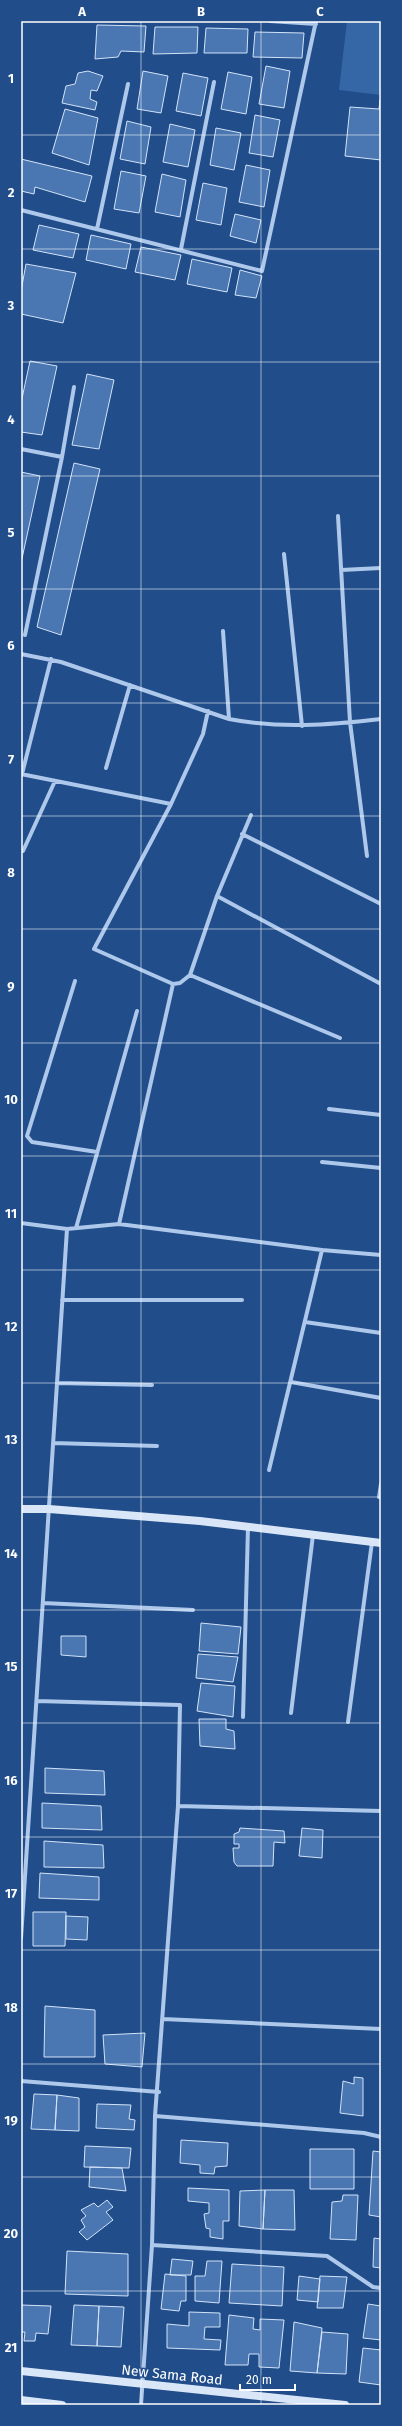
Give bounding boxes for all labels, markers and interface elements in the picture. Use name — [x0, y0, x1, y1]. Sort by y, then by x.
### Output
text: A — [77, 4, 86, 19]
text: B — [197, 4, 205, 19]
text: C — [316, 4, 324, 19]
text: 1 — [8, 71, 14, 86]
text: 2 — [8, 185, 15, 200]
text: 3 — [7, 298, 15, 313]
text: 4 — [7, 412, 15, 427]
text: 5 — [8, 525, 15, 540]
text: 6 — [7, 638, 15, 653]
text: 7 — [8, 752, 14, 767]
text: 8 — [7, 865, 15, 880]
text: 9 — [7, 979, 15, 994]
text: 10 — [4, 1092, 18, 1107]
text: 11 — [5, 1206, 17, 1221]
text: 12 — [5, 1319, 18, 1334]
text: 13 — [5, 1432, 18, 1447]
text: 14 — [4, 1546, 18, 1561]
text: 15 — [4, 1659, 18, 1674]
text: 16 — [4, 1773, 18, 1788]
text: 17 — [5, 1886, 17, 1901]
text: 18 — [4, 2000, 18, 2015]
text: 19 — [4, 2113, 18, 2128]
text: 20 — [4, 2226, 19, 2241]
text: 21 — [5, 2340, 17, 2355]
street label: New Sama Road — [120, 2361, 224, 2389]
scale bar — [240, 2366, 295, 2392]
text: 20 m — [246, 2373, 272, 2387]

